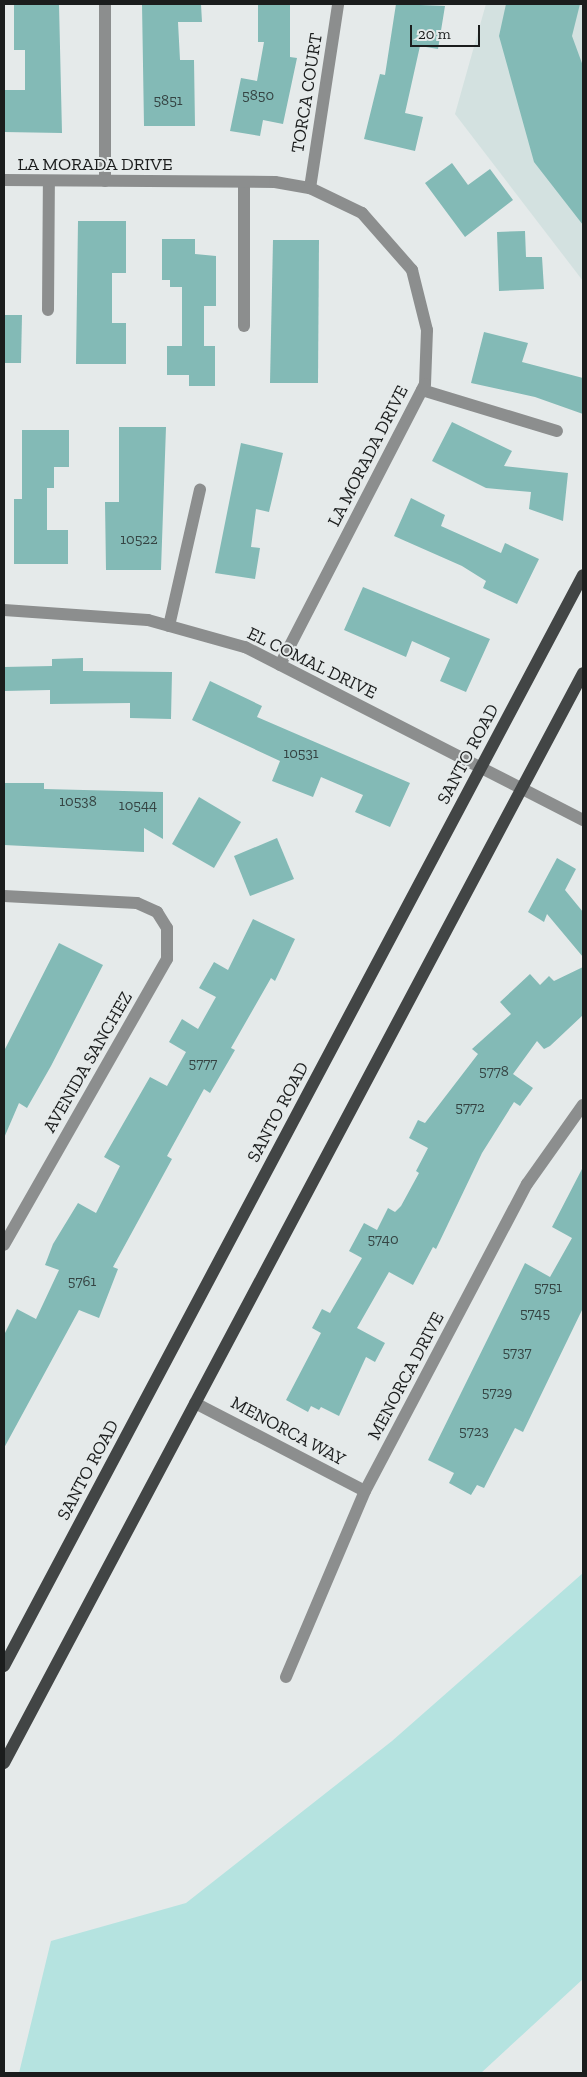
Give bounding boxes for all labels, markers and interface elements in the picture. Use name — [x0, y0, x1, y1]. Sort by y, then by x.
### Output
scale bar — [412, 15, 482, 47]
text: 20 m — [418, 25, 451, 43]
street label: TORCA COURT — [287, 31, 327, 155]
house number: 5850 — [242, 87, 274, 105]
house number: 5851 — [153, 92, 183, 110]
street label: LA MORADA DRIVE — [17, 153, 173, 175]
street label: LA MORADA DRIVE — [323, 381, 413, 531]
house number: 10522 — [120, 531, 158, 549]
street label: EL COMAL DRIVE — [243, 622, 381, 704]
street label: SANTO ROAD — [433, 700, 503, 808]
house number: 10531 — [283, 745, 319, 763]
house number: 10538 — [59, 793, 97, 811]
house number: 10544 — [119, 797, 157, 815]
street label: AVENIDA SANCHEZ — [39, 987, 137, 1137]
house number: 5777 — [189, 1055, 217, 1073]
street label: SANTO ROAD — [243, 1058, 313, 1166]
house number: 5778 — [479, 1063, 509, 1081]
house number: 5772 — [455, 1099, 485, 1117]
house number: 5740 — [367, 1231, 399, 1249]
house number: 5761 — [68, 1273, 96, 1291]
house number: 5751 — [534, 1279, 562, 1297]
house number: 5745 — [520, 1305, 550, 1323]
street label: MENORCA DRIVE — [363, 1308, 449, 1444]
house number: 5737 — [502, 1344, 532, 1362]
house number: 5729 — [482, 1384, 512, 1402]
street label: MENORCA WAY — [226, 1391, 350, 1471]
street label: SANTO ROAD — [53, 1416, 123, 1524]
house number: 5723 — [459, 1423, 489, 1441]

